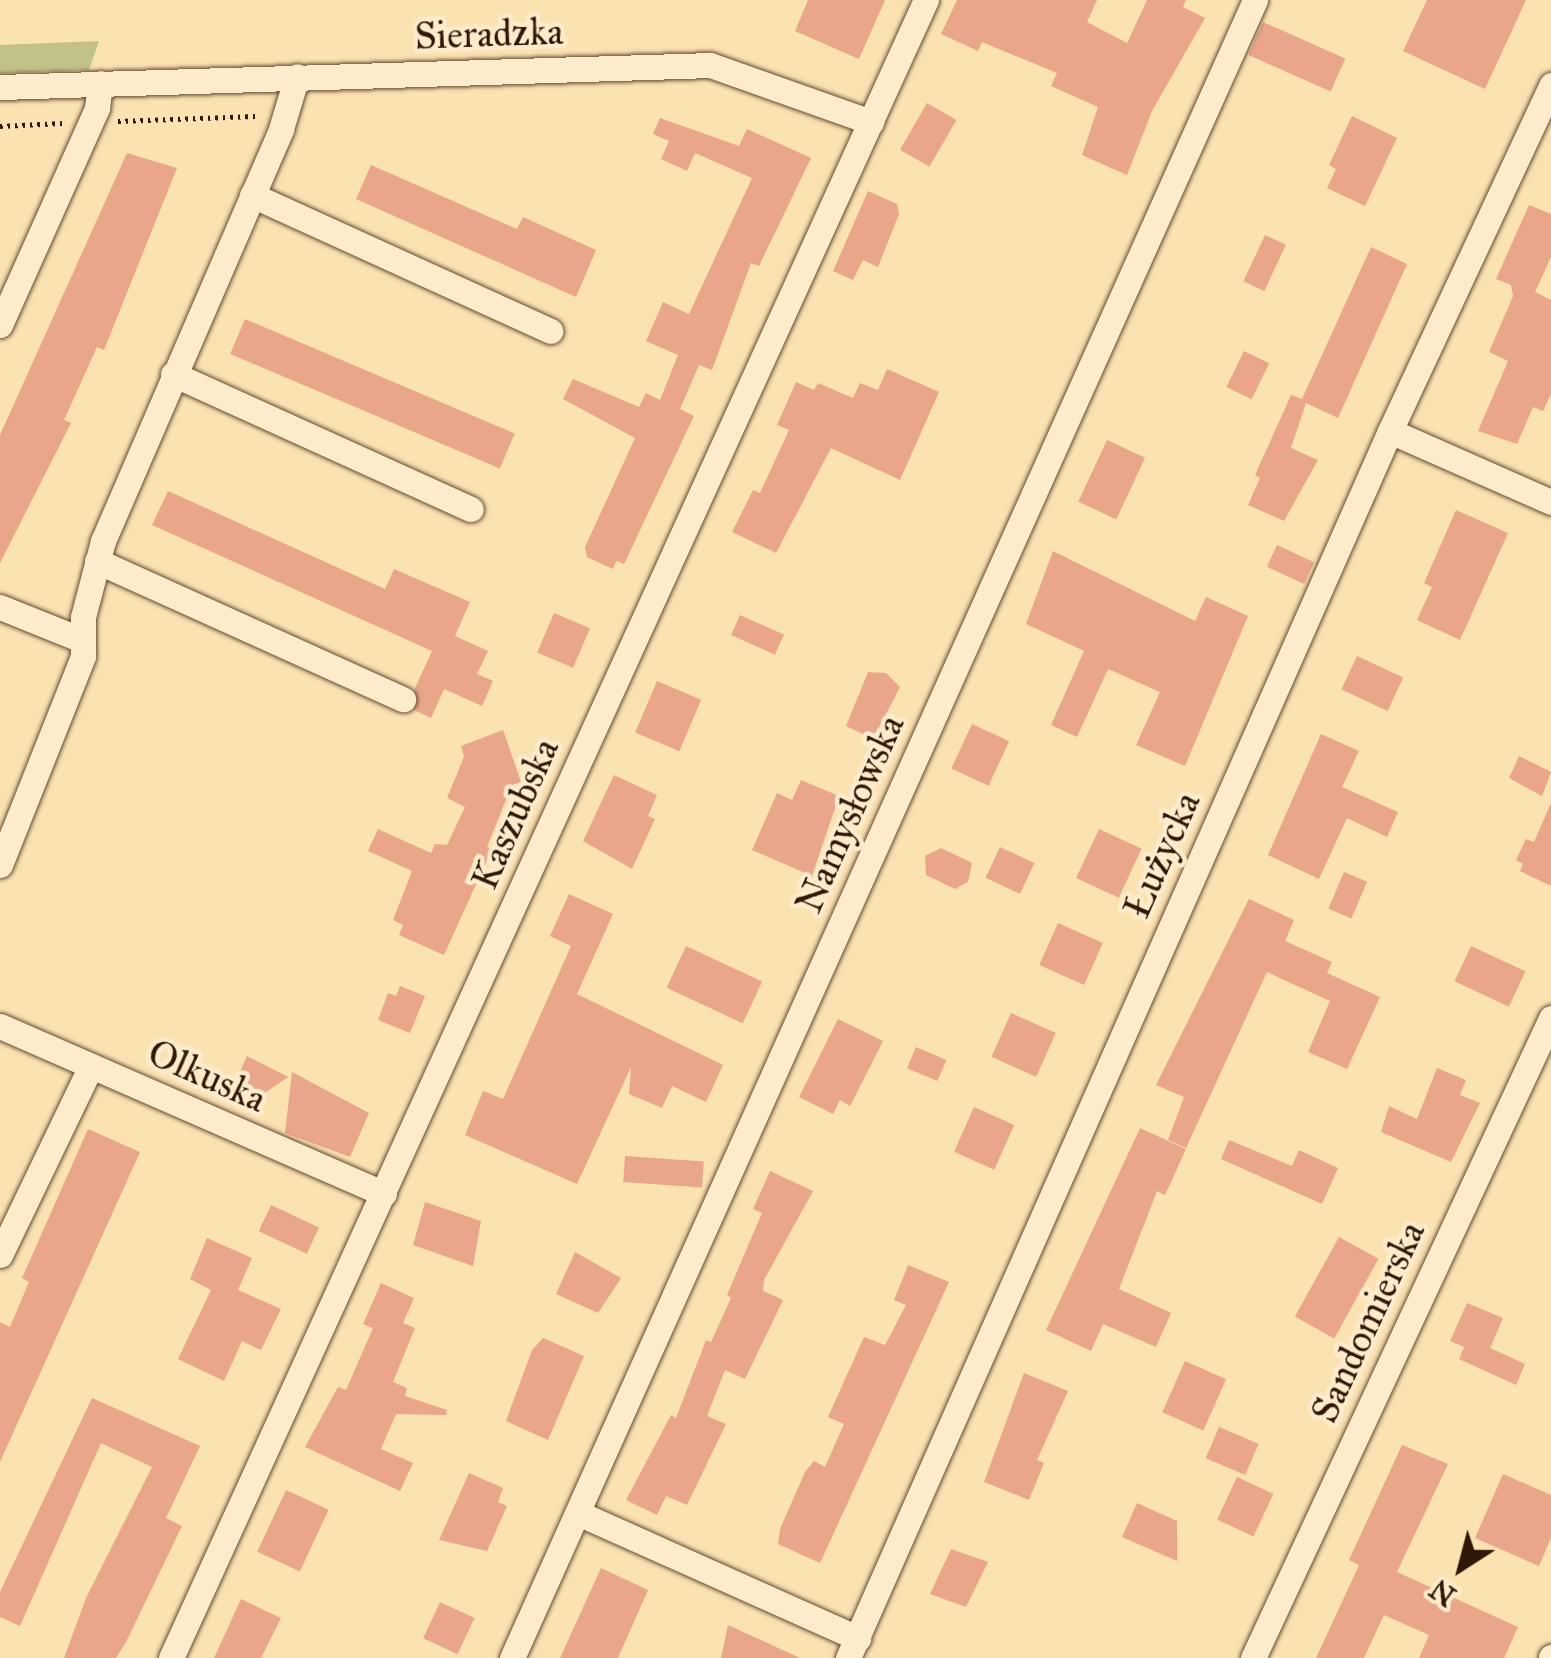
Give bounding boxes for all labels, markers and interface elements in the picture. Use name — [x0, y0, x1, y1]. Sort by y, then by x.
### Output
street label: Sieradzka — [414, 9, 564, 59]
street label: Namysłowska — [786, 708, 914, 920]
street label: Kaszubska — [462, 731, 568, 897]
street label: Łużycka — [1114, 785, 1210, 925]
street label: Olkuska — [141, 1030, 273, 1122]
street label: Sandomierska — [1302, 1214, 1434, 1430]
north arrow — [1411, 1518, 1511, 1618]
text: N — [1423, 1572, 1463, 1614]

